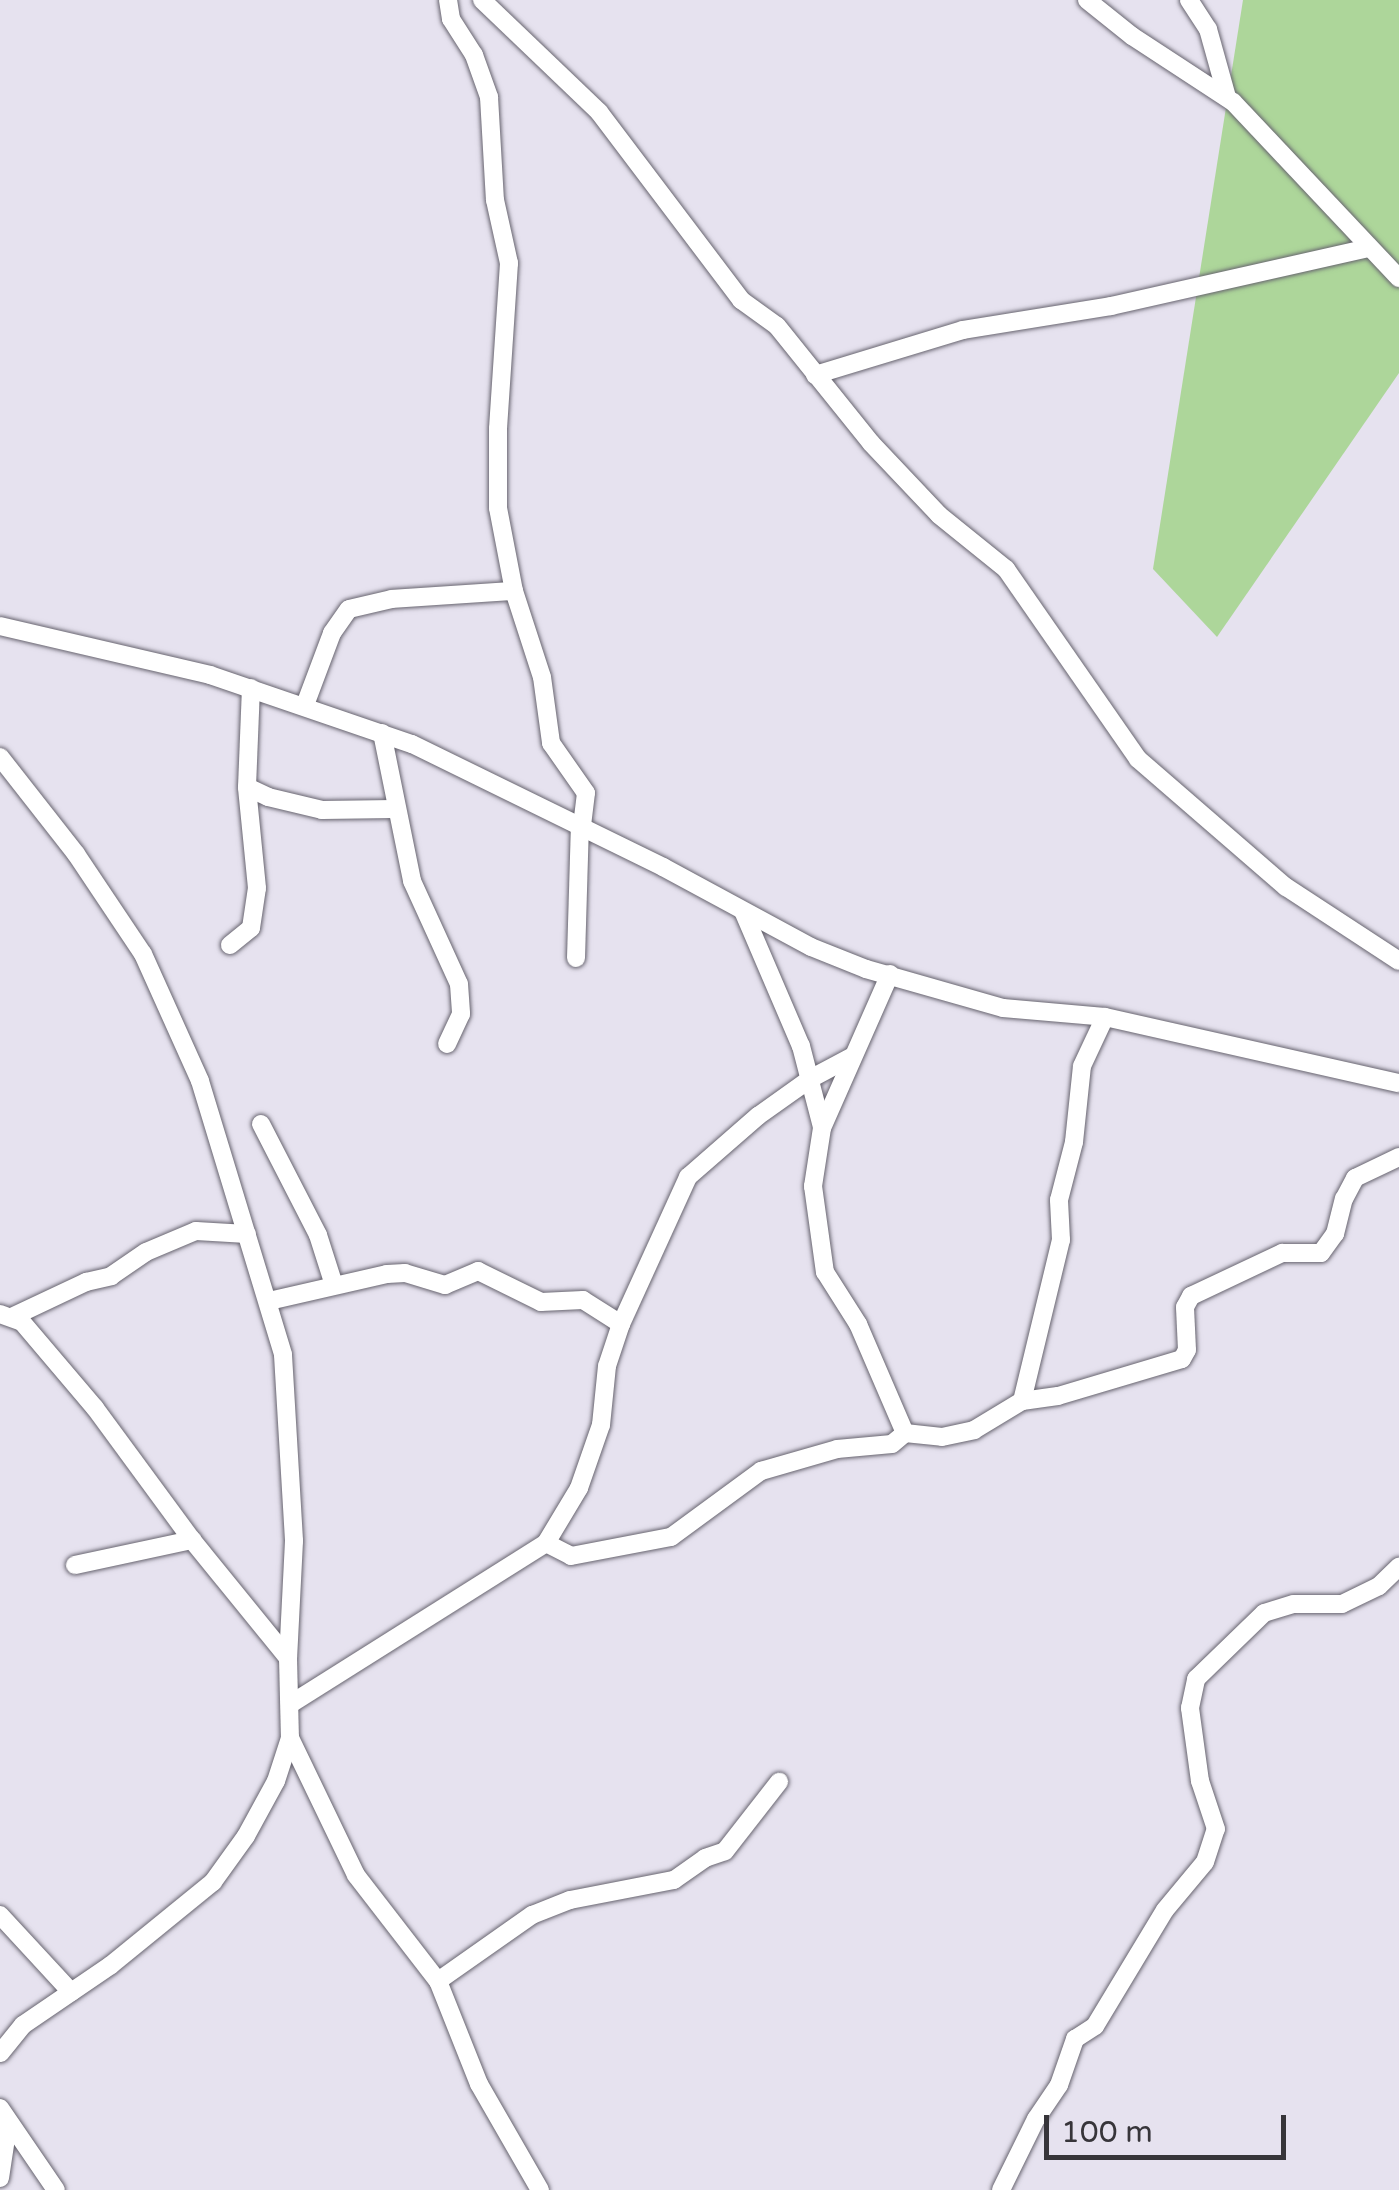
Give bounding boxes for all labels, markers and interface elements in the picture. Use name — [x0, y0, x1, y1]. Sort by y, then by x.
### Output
scale bar — [1049, 2095, 1292, 2157]
text: 100 m — [1061, 2114, 1153, 2151]

